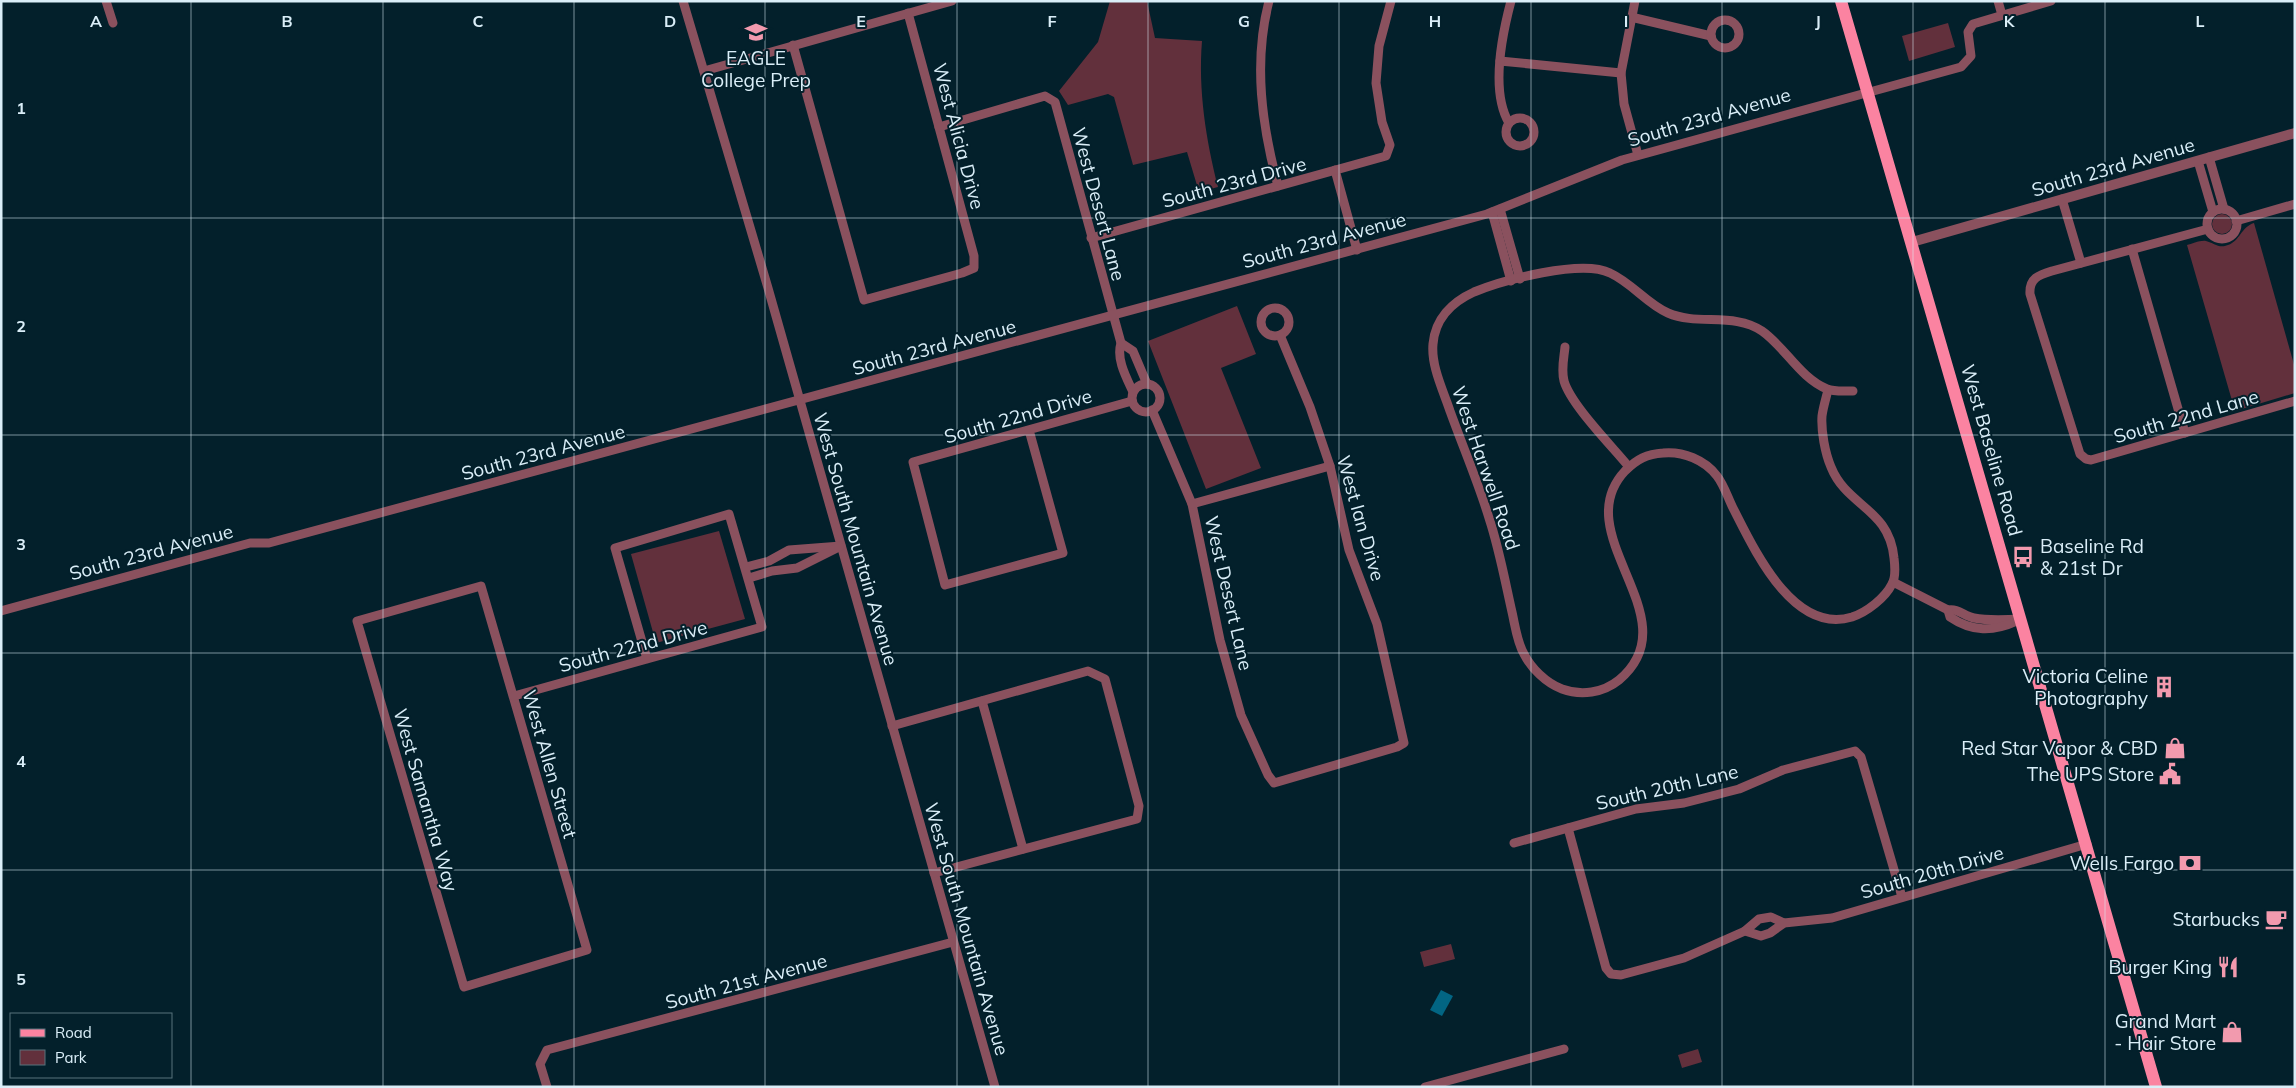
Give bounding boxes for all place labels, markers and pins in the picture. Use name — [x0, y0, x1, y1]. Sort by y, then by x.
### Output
school or university icon: EAGLE College Prep — [743, 19, 769, 45]
place label: EAGLE College Prep — [701, 46, 811, 92]
place label: Baseline Rd & 21st Dr — [2040, 534, 2144, 580]
bus stop icon: Baseline Rd & 21st Dr — [2010, 544, 2036, 570]
place label: Victoria Celine Photography — [2022, 664, 2148, 710]
building icon: Victoria Celine Photography — [2151, 674, 2177, 700]
shop icon: Red Star Vapor & CBD — [2162, 735, 2188, 761]
place label: Red Star Vapor & CBD — [1961, 736, 2158, 760]
public building icon: The UPS Store — [2157, 761, 2183, 787]
place label: The UPS Store — [2027, 762, 2154, 786]
bank icon: Wells Fargo — [2177, 850, 2203, 876]
place label: Wells Fargo — [2069, 851, 2174, 875]
cafe icon: Starbucks — [2263, 906, 2289, 932]
place label: Starbucks — [2172, 907, 2260, 931]
restaurant icon: Burger King — [2215, 954, 2241, 980]
place label: Burger King — [2109, 955, 2212, 979]
place label: Grand Mart - Hair Store — [2114, 1009, 2216, 1055]
shop icon: Grand Mart - Hair Store — [2219, 1019, 2245, 1045]

